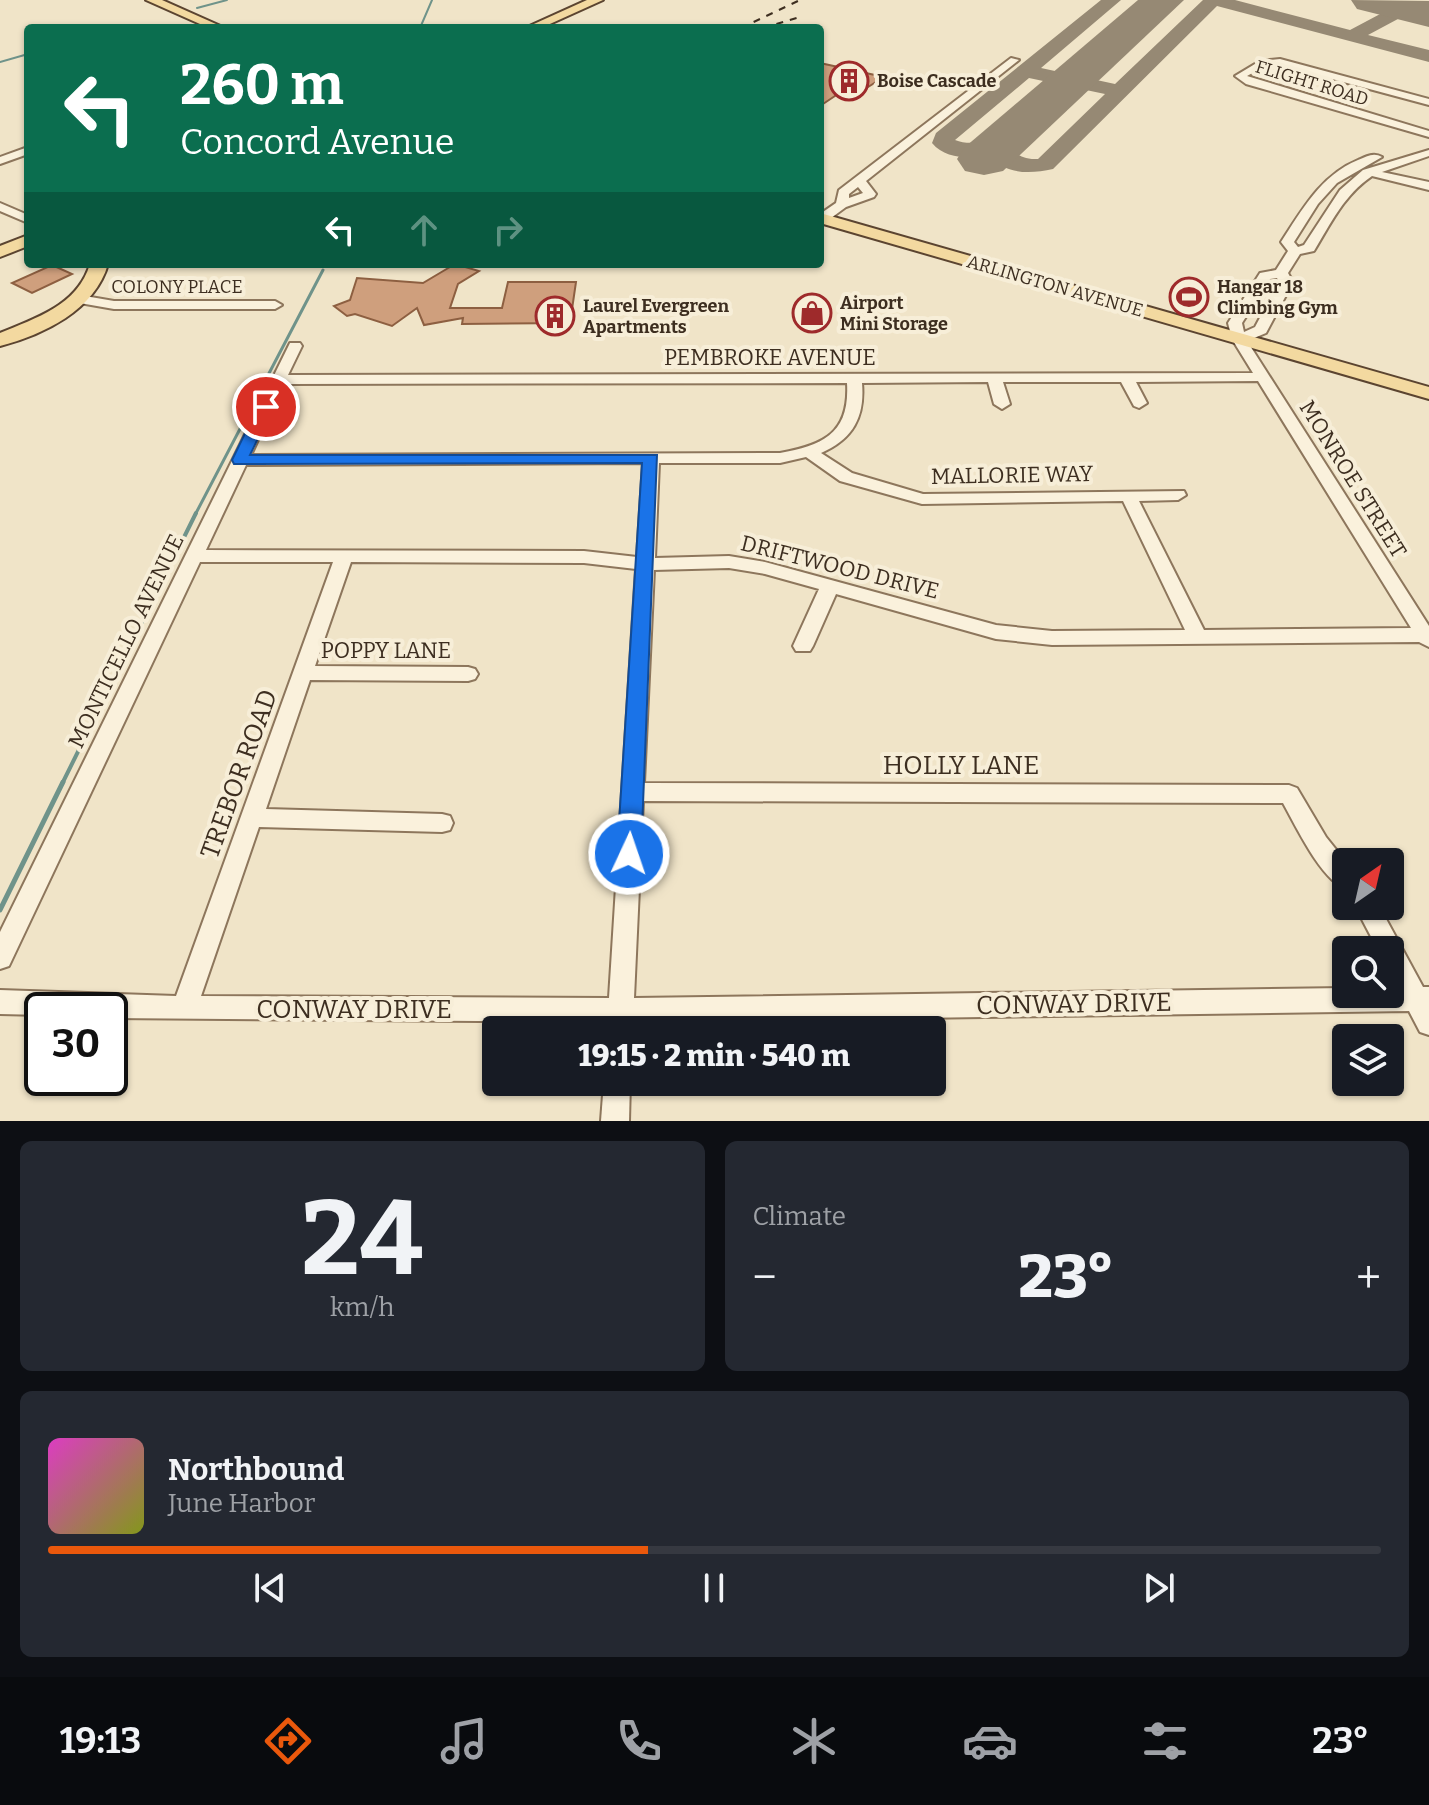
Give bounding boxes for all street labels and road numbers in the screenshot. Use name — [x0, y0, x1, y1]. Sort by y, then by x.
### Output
street label: FLIGHT ROAD — [1253, 55, 1371, 111]
street label: ARLINGTON AVENUE — [964, 250, 1146, 322]
street label: COLONY PLACE — [111, 276, 243, 298]
street label: PEMBROKE AVENUE — [664, 344, 876, 371]
street label: MONROE STREET — [1294, 395, 1412, 563]
street label: MALLORIE WAY — [931, 460, 1094, 490]
street label: DRIFTWOOD DRIVE — [738, 529, 942, 605]
street label: MONTICELLO AVENUE — [62, 530, 190, 752]
street label: POPPY LANE — [321, 637, 451, 664]
street label: TREBOR ROAD — [194, 685, 284, 863]
street label: HOLLY LANE — [883, 750, 1039, 781]
street label: CONWAY DRIVE — [976, 987, 1172, 1021]
street label: CONWAY DRIVE — [256, 994, 452, 1025]

